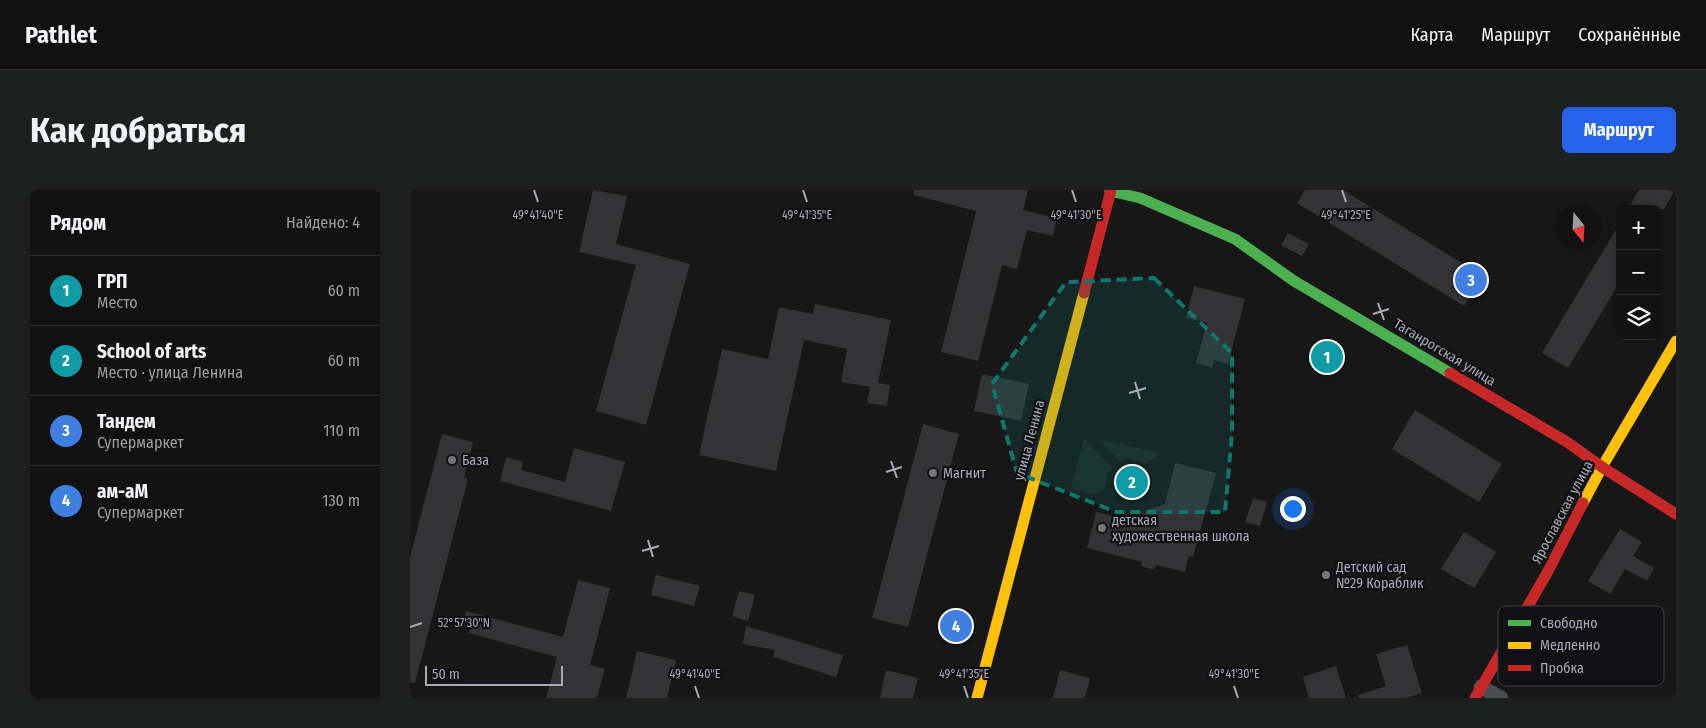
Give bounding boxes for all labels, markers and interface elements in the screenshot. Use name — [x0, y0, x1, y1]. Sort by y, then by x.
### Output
text: Pathlet — [25, 21, 97, 49]
text: Карта — [1410, 24, 1453, 46]
text: Маршрут — [1481, 24, 1550, 46]
text: Сохранённые — [1578, 24, 1681, 46]
button: Маршрут — [1562, 107, 1676, 153]
text: Как добраться — [30, 109, 247, 151]
north arrow — [1556, 205, 1601, 250]
map controls — [1616, 205, 1661, 340]
button: + — [1616, 205, 1661, 250]
text: 49°41'40"E — [513, 208, 564, 222]
text: 49°41'35"E — [782, 208, 832, 222]
text: 49°41'30"E — [1050, 208, 1102, 222]
text: 49°41'25"E — [1321, 208, 1371, 222]
text: Рядом — [50, 210, 106, 236]
text: Найдено: 4 — [286, 213, 360, 232]
button: − — [1616, 250, 1661, 295]
pin: 3 — [1455, 261, 1487, 299]
text: ГРП — [97, 270, 128, 293]
text: 1 — [63, 281, 69, 300]
text: 60 m — [328, 281, 360, 300]
text: Место — [97, 293, 138, 312]
button: layers — [1616, 295, 1661, 340]
street label: Таганрогская улица — [1391, 315, 1499, 390]
pin: 1 — [1311, 338, 1343, 376]
text: School of arts — [97, 340, 206, 363]
text: 2 — [62, 351, 70, 370]
text: 60 m — [328, 351, 360, 370]
text: Место · улица Ленина — [97, 363, 243, 382]
street label: улица Ленина — [1011, 398, 1048, 482]
text: Тандем — [97, 410, 156, 433]
text: 3 — [62, 421, 70, 440]
text: 110 m — [323, 421, 360, 440]
text: Супермаркет — [97, 433, 184, 452]
place label: База — [462, 452, 489, 469]
marker: База — [446, 454, 458, 466]
street label: Ярославская улица — [1528, 458, 1597, 567]
pin: 2 — [1116, 463, 1148, 501]
place label: Магнит — [943, 465, 986, 482]
marker: Магнит — [927, 467, 939, 479]
text: ам-аМ — [97, 480, 148, 503]
text: 4 — [62, 491, 70, 510]
text: 130 m — [322, 491, 360, 510]
your location — [1280, 496, 1306, 522]
text: Супермаркет — [97, 503, 184, 522]
place label: детская художественная школа — [1112, 512, 1250, 545]
marker: детская художественная школа — [1096, 522, 1108, 534]
place label: Детский сад №29 Кораблик — [1335, 559, 1424, 592]
marker: Детский сад №29 Кораблик — [1320, 569, 1332, 581]
legend — [1498, 606, 1664, 686]
pin: 4 — [940, 607, 972, 645]
text: Свободно — [1540, 615, 1598, 632]
text: 52°57'30"N — [438, 616, 490, 630]
text: Медленно — [1540, 637, 1600, 654]
text: Пробка — [1540, 660, 1584, 677]
scale bar — [425, 663, 562, 686]
text: 50 m — [432, 666, 460, 683]
text: 49°41'40"E — [670, 667, 721, 681]
text: 49°41'35"E — [939, 667, 989, 681]
text: 49°41'30"E — [1208, 667, 1260, 681]

